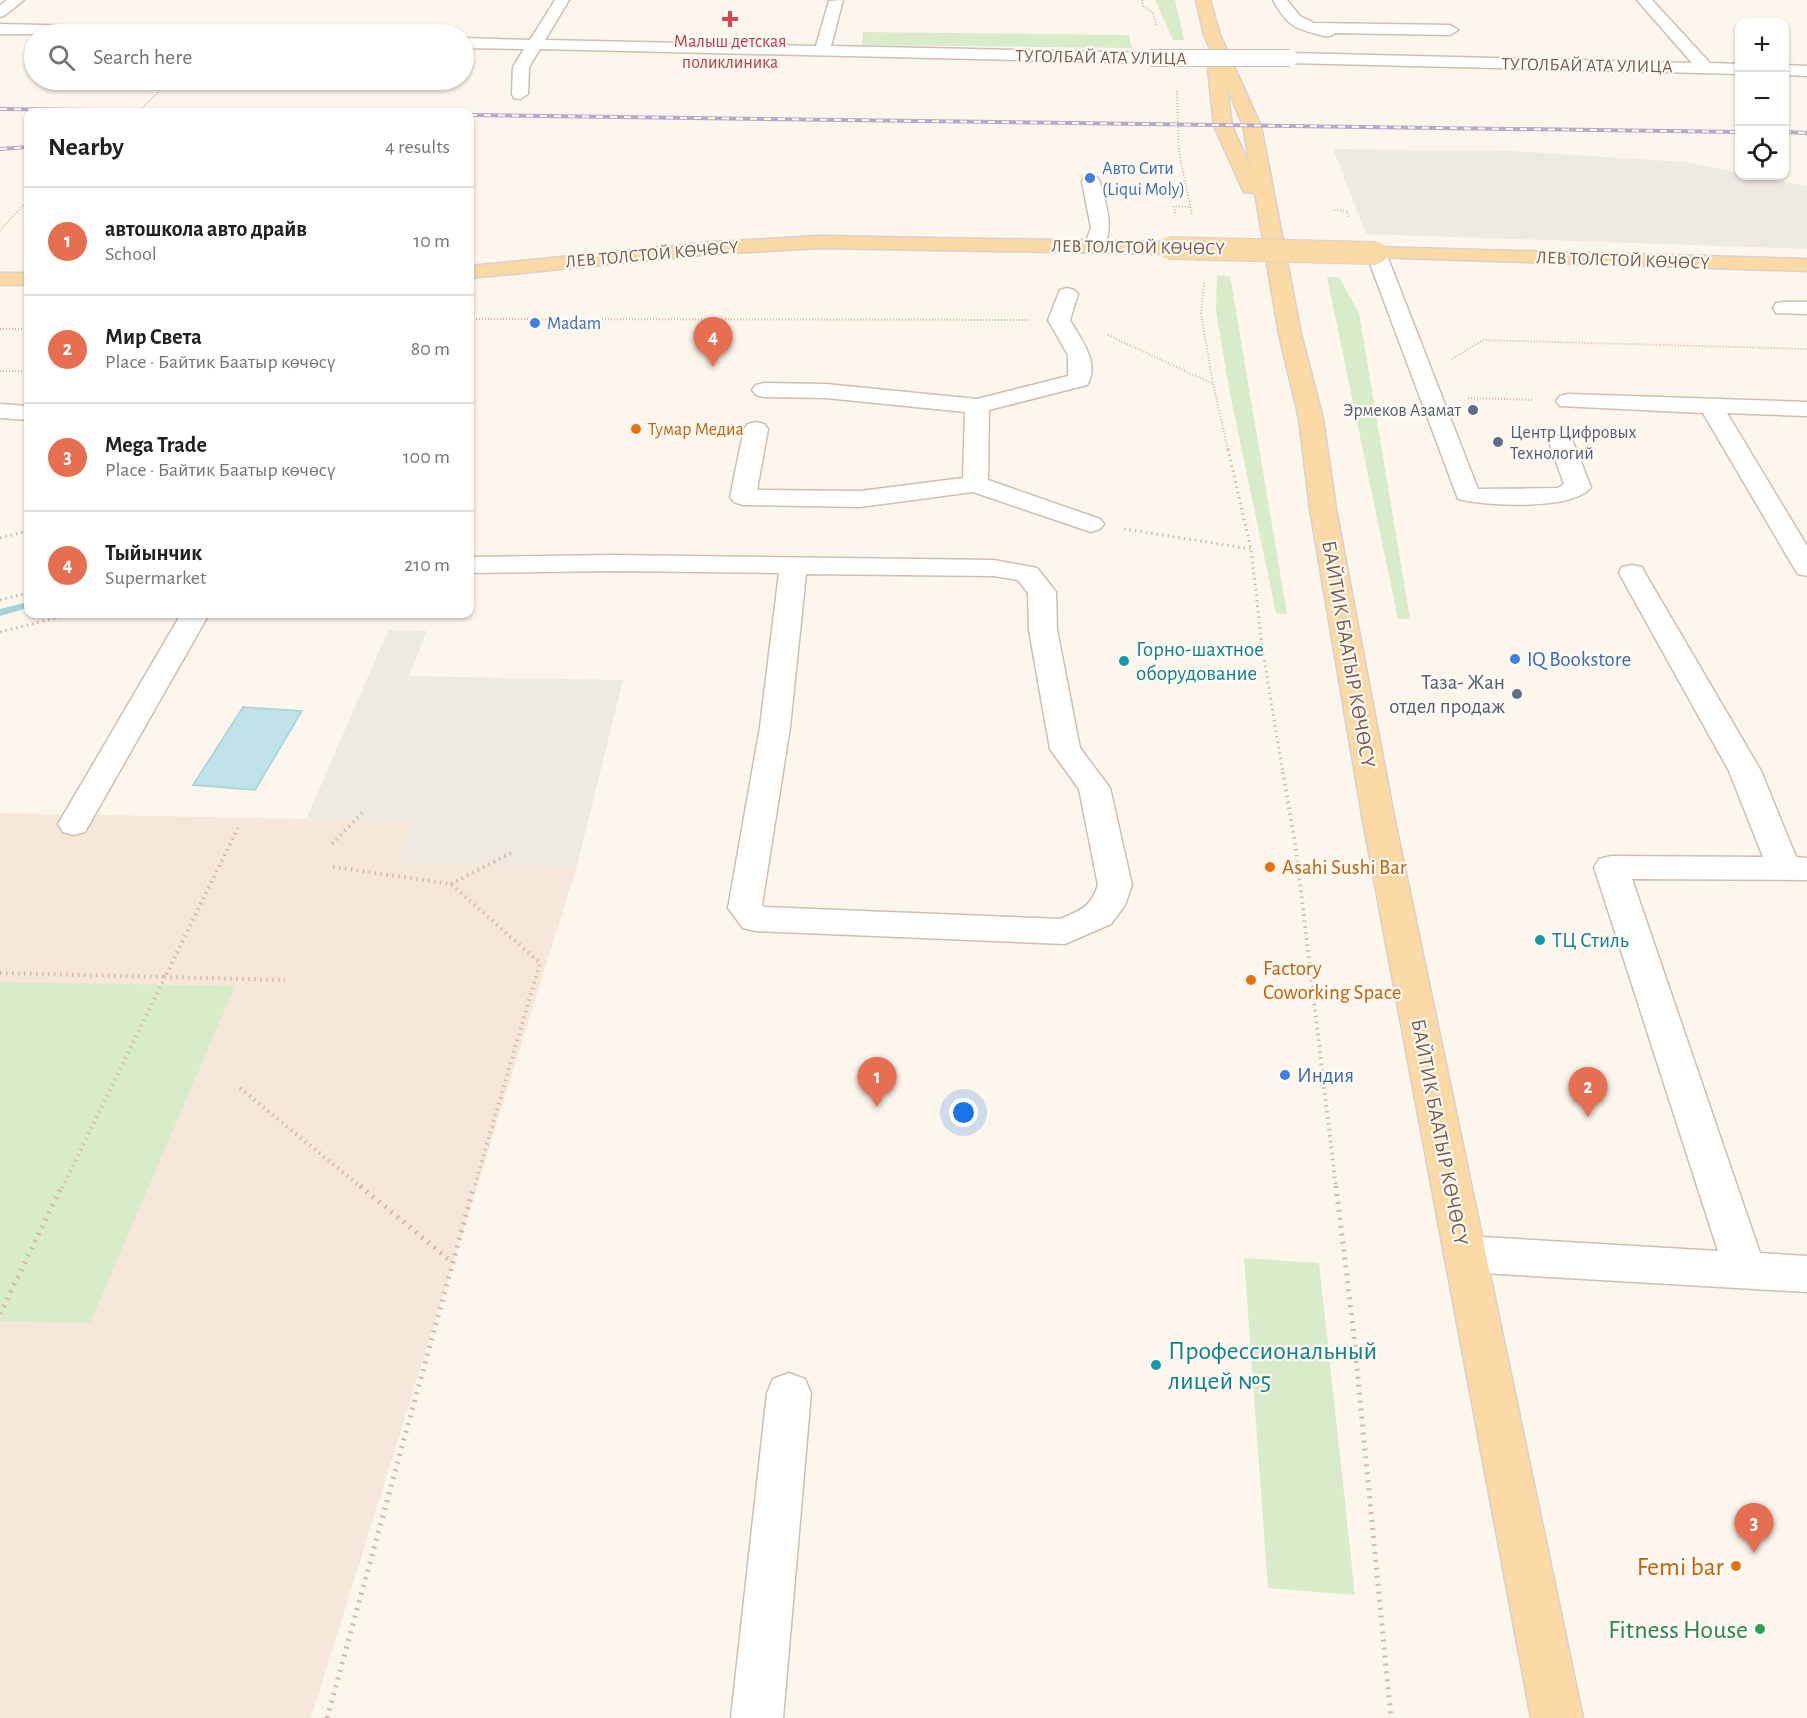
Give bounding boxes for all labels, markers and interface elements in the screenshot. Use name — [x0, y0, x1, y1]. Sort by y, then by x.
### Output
marker: Малыш детская поликлиника — [721, 10, 739, 28]
map controls — [1735, 18, 1789, 180]
button: + — [1735, 18, 1789, 72]
search box — [24, 24, 474, 90]
place label: Малыш детская поликлиника — [674, 33, 786, 72]
icon: search — [45, 41, 78, 74]
text: Search here — [93, 46, 192, 68]
street label: ТУГОЛБАЙ АТА УЛИЦА — [1015, 46, 1187, 68]
street label: ТУГОЛБАЙ АТА УЛИЦА — [1501, 54, 1673, 76]
button: − — [1735, 72, 1789, 126]
button: locate — [1735, 126, 1789, 180]
text: Nearby — [48, 134, 124, 160]
text: 4 results — [385, 137, 450, 157]
place label: Авто Сити (Liqui Moly) — [1102, 160, 1185, 199]
marker: Авто Сити (Liqui Moly) — [1083, 171, 1097, 185]
text: автошкола авто драйв — [105, 218, 307, 240]
text: 1 — [64, 231, 71, 251]
text: 10 m — [413, 231, 450, 251]
street label: ЛЕВ ТОЛСТОЙ КӨЧӨСҮ — [1051, 235, 1225, 259]
street label: ЛЕВ ТОЛСТОЙ КӨЧӨСҮ — [565, 236, 740, 272]
text: School — [105, 244, 157, 264]
street label: ЛЕВ ТОЛСТОЙ КӨЧӨСҮ — [1536, 247, 1711, 273]
place label: Madam — [547, 315, 601, 333]
marker: Madam — [528, 316, 542, 330]
pin: 4 — [694, 318, 732, 367]
text: Мир Света — [105, 326, 202, 348]
text: 2 — [63, 339, 72, 359]
text: 80 m — [411, 339, 450, 359]
text: Place · Байтик Баатыр көчөсү — [105, 352, 335, 372]
place label: Эрмеков Азамат — [1343, 402, 1462, 420]
marker: Эрмеков Азамат — [1466, 403, 1480, 417]
place label: Тумар Медиа — [648, 421, 744, 439]
marker: Тумар Медиа — [629, 422, 643, 436]
place label: Центр Цифровых Технологий — [1510, 424, 1636, 463]
text: Mega Trade — [105, 434, 207, 456]
marker: Центр Цифровых Технологий — [1491, 435, 1505, 449]
text: 3 — [63, 447, 72, 467]
text: 100 m — [403, 447, 450, 467]
text: Place · Байтик Баатыр көчөсү — [105, 460, 335, 480]
street label: БАЙТИК БААТЫР КӨЧӨСҮ — [1318, 539, 1380, 769]
text: Тыйынчик — [105, 542, 202, 564]
text: 4 — [62, 555, 73, 575]
text: 210 m — [404, 555, 450, 575]
text: Supermarket — [105, 568, 206, 588]
place label: Горно-шахтное оборудование — [1136, 639, 1264, 684]
place label: IQ Bookstore — [1527, 649, 1631, 670]
marker: IQ Bookstore — [1508, 652, 1522, 666]
marker: Горно-шахтное оборудование — [1117, 654, 1131, 668]
place label: Таза- Жан отдел продаж — [1389, 672, 1505, 717]
marker: Таза- Жан отдел продаж — [1510, 687, 1524, 701]
place label: Asahi Sushi Bar — [1282, 857, 1407, 878]
marker: Asahi Sushi Bar — [1263, 860, 1277, 874]
place label: ТЦ Стиль — [1552, 930, 1629, 951]
marker: ТЦ Стиль — [1533, 933, 1547, 947]
place label: Factory Coworking Space — [1263, 958, 1402, 1003]
marker: Factory Coworking Space — [1244, 973, 1258, 987]
street label: БАЙТИК БААТЫР КӨЧӨСҮ — [1407, 1017, 1473, 1247]
pin: 1 — [858, 1058, 896, 1107]
place label: Индия — [1297, 1065, 1354, 1086]
marker: Индия — [1278, 1068, 1292, 1082]
pin: 2 — [1568, 1068, 1608, 1117]
your location — [949, 1098, 978, 1127]
place label: Профессиональный лицей №5 — [1168, 1338, 1377, 1394]
marker: Профессиональный лицей №5 — [1149, 1358, 1163, 1372]
pin: 3 — [1734, 1504, 1774, 1553]
place label: Femi bar — [1637, 1554, 1725, 1580]
marker: Femi bar — [1729, 1559, 1743, 1573]
place label: Fitness House — [1608, 1617, 1748, 1643]
marker: Fitness House — [1753, 1622, 1767, 1636]

